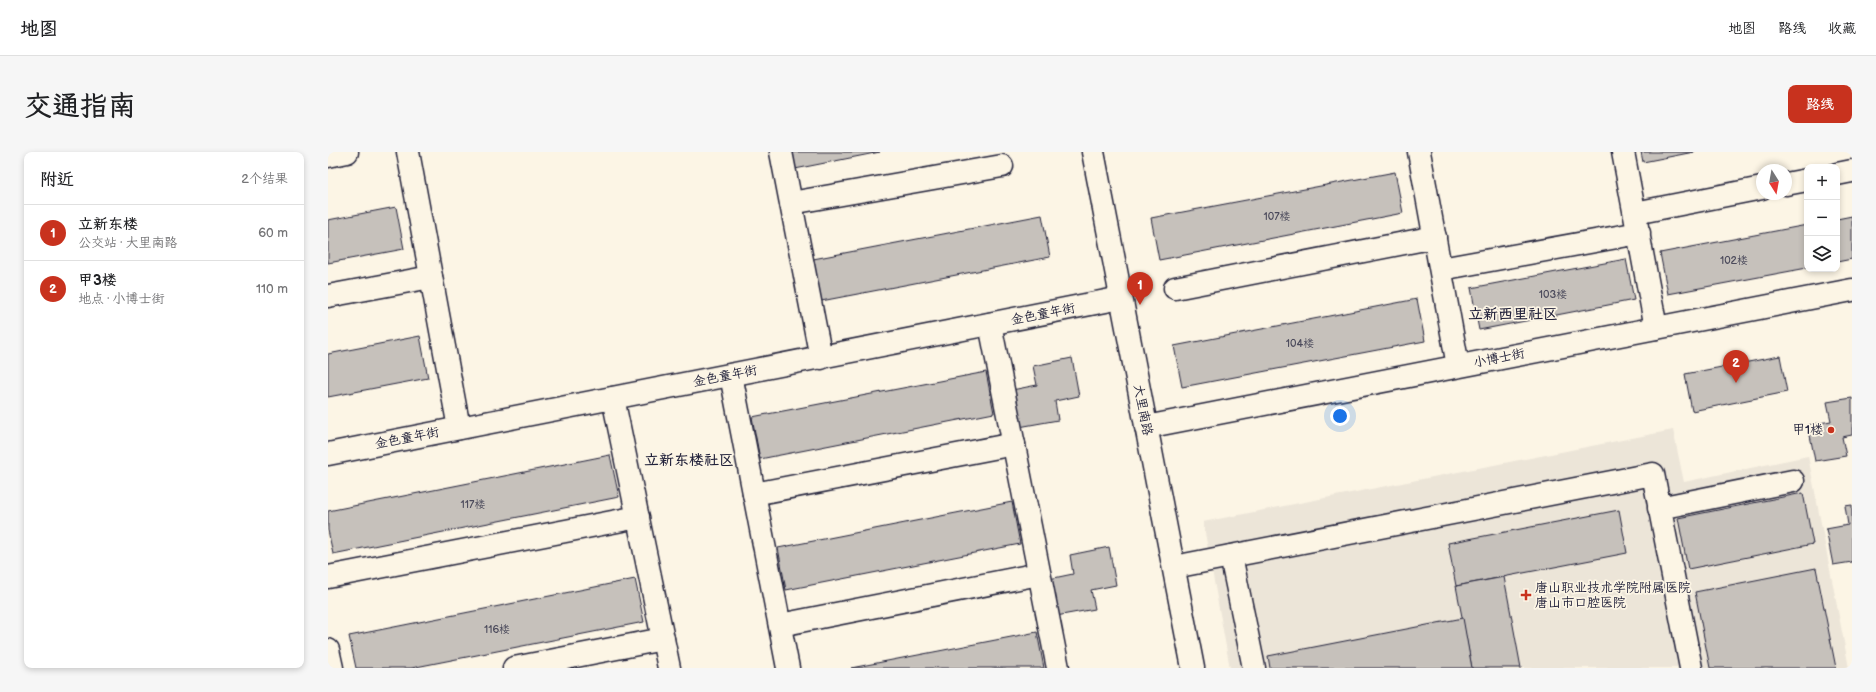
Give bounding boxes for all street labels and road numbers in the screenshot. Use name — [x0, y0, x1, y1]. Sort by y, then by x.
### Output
street label: 金色童年街 — [1010, 300, 1076, 328]
street label: 小博士街 — [1472, 345, 1526, 371]
street label: 金色童年街 — [692, 362, 758, 390]
street label: 大里南路 — [1130, 383, 1156, 437]
street label: 金色童年街 — [374, 424, 440, 452]

